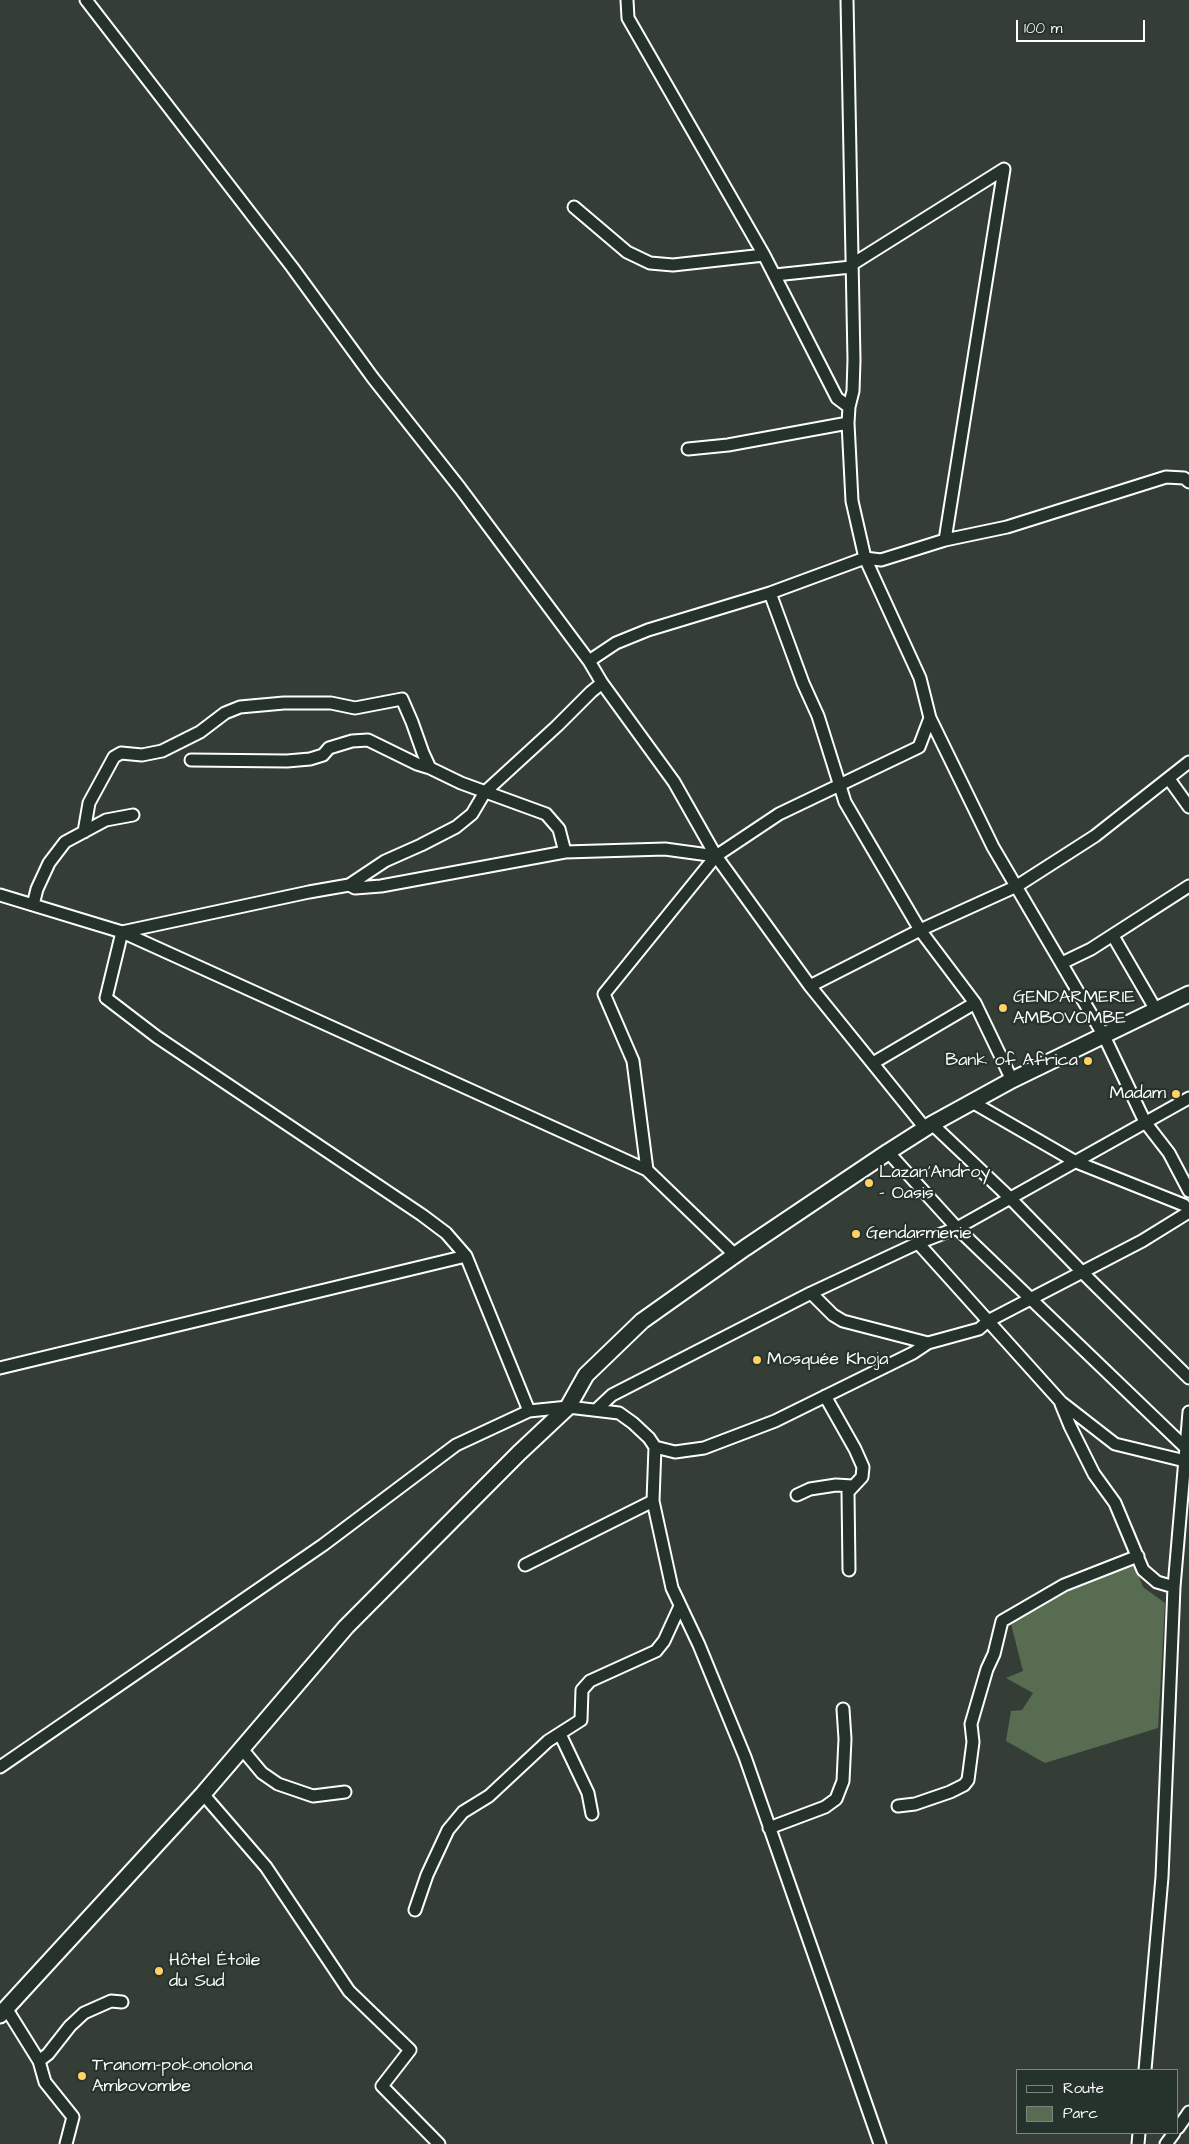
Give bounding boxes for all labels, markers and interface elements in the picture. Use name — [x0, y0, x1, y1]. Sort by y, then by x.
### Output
scale bar — [1019, 10, 1148, 42]
text: 100 m — [1024, 18, 1063, 39]
place label: GENDARMERIE AMBOVOMBE — [1013, 987, 1135, 1030]
marker: GENDARMERIE AMBOVOMBE — [997, 1002, 1009, 1014]
place label: Bank of Africa — [945, 1050, 1078, 1072]
marker: Bank of Africa — [1082, 1055, 1094, 1067]
place label: Madam — [1110, 1083, 1166, 1105]
marker: Madam — [1170, 1088, 1182, 1100]
place label: Lazan'Androy - Oasis — [879, 1162, 990, 1204]
marker: Lazan'Androy - Oasis — [863, 1177, 875, 1189]
place label: Gendarmerie — [866, 1223, 972, 1245]
marker: Gendarmerie — [850, 1228, 862, 1240]
place label: Mosquée Khoja — [767, 1349, 888, 1371]
marker: Mosquée Khoja — [751, 1354, 763, 1366]
place label: Hôtel Étoile du Sud — [169, 1950, 260, 1992]
marker: Hôtel Étoile du Sud — [153, 1965, 165, 1977]
place label: Tranom-pokonolona Ambovombe — [92, 2055, 253, 2098]
legend — [1016, 2069, 1179, 2134]
marker: Tranom-pokonolona Ambovombe — [76, 2070, 88, 2082]
text: Route — [1063, 2078, 1104, 2099]
text: Parc — [1063, 2103, 1098, 2124]

